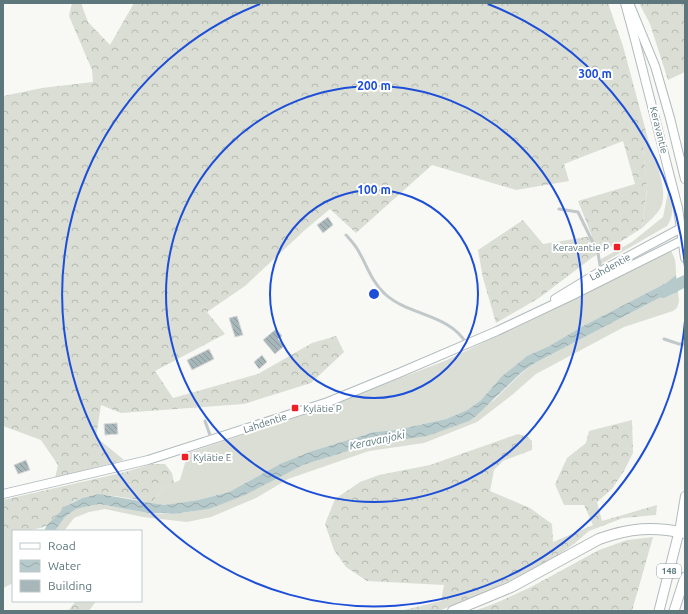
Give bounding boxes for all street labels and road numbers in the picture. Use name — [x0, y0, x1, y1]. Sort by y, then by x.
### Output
street label: Keravantie — [648, 105, 670, 155]
street label: Lahdentie — [588, 251, 632, 283]
street label: Lahdentie — [242, 411, 288, 435]
road number: 148 — [657, 564, 681, 578]

